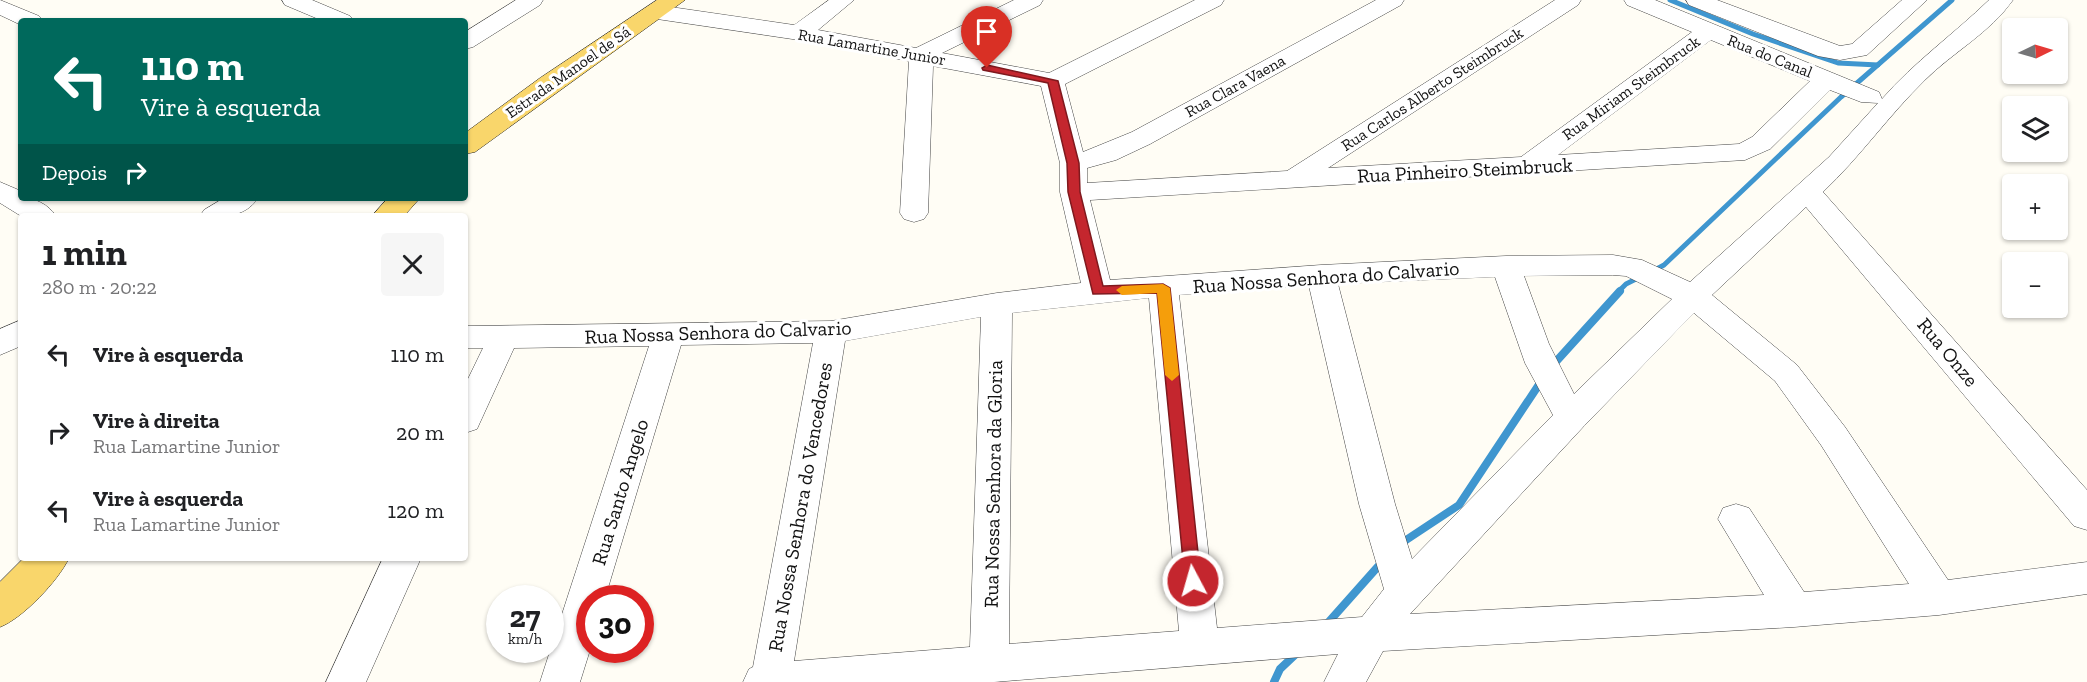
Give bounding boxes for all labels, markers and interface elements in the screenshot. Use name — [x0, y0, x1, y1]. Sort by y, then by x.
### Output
pin — [961, 6, 1012, 68]
icon: arrive — [970, 15, 1003, 48]
north arrow — [2002, 18, 2068, 84]
map controls — [2002, 18, 2068, 318]
street label: Estrada Manoel de Sá — [502, 22, 634, 122]
street label: Rua Carlos Alberto Steimbruck — [1338, 23, 1527, 155]
street label: Rua Lamartine Junior — [797, 25, 948, 69]
street label: Rua do Canal — [1725, 30, 1815, 82]
street label: Rua Miriam Steimbruck — [1559, 31, 1704, 144]
text: 110 m — [141, 40, 244, 91]
icon: left — [42, 42, 120, 120]
street label: Rua Clara Vaena — [1182, 51, 1289, 121]
text: Vire à esquerda — [141, 91, 321, 123]
button: layers — [2002, 96, 2068, 162]
street label: Rua Pinheiro Steimbruck — [1357, 152, 1574, 188]
icon: right — [119, 156, 152, 189]
text: Depois — [42, 159, 107, 186]
button: + — [2002, 174, 2068, 240]
text: 1 min — [42, 231, 127, 274]
button: close — [381, 233, 444, 296]
button: − — [2002, 252, 2068, 318]
street label: Rua Nossa Senhora do Calvario — [1192, 256, 1460, 298]
text: 280 m · 20:22 — [42, 275, 157, 299]
street label: Rua Onze — [1912, 313, 1984, 391]
street label: Rua Nossa Senhora do Calvario — [584, 315, 852, 349]
icon: left — [42, 338, 75, 371]
text: Vire à esquerda — [93, 341, 243, 368]
text: 110 m — [390, 341, 444, 368]
street label: Rua Nossa Senhora do Vencedores — [763, 360, 837, 654]
street label: Rua Nossa Senhora da Gloria — [979, 360, 1007, 608]
text: Vire à direita — [93, 407, 220, 434]
icon: right — [42, 416, 75, 449]
street label: Rua Santo Angelo — [586, 416, 654, 568]
text: 20 m — [396, 419, 444, 446]
text: Rua Lamartine Junior — [93, 434, 280, 458]
text: Vire à esquerda — [93, 485, 243, 512]
icon: left — [42, 494, 75, 527]
text: 120 m — [388, 497, 444, 524]
text: Rua Lamartine Junior — [93, 512, 280, 536]
position arrow — [1161, 549, 1225, 613]
speed limit sign: 30 — [576, 585, 654, 663]
text: 27 — [510, 599, 540, 635]
text: km/h — [508, 630, 542, 648]

